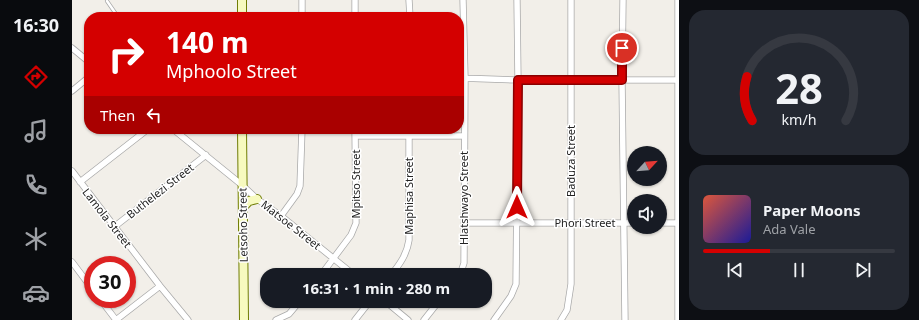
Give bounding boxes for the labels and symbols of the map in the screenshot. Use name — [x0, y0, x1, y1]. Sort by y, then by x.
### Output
pin — [605, 31, 639, 65]
street label: Baduza Street — [563, 125, 578, 197]
north arrow — [627, 146, 667, 186]
street label: Mpitso Street — [348, 149, 363, 219]
street label: Hlatshwayo Street — [456, 151, 471, 245]
street label: Maphisa Street — [401, 157, 416, 235]
street label: Buthelezi Street — [123, 160, 196, 222]
street label: Lamola Street — [79, 185, 135, 250]
position arrow — [496, 186, 538, 228]
street label: Letsoho Street — [234, 187, 251, 263]
street label: Matsoe Street — [258, 197, 324, 253]
street label: Phori Street — [554, 215, 616, 230]
speed limit sign: 30 — [84, 256, 136, 308]

